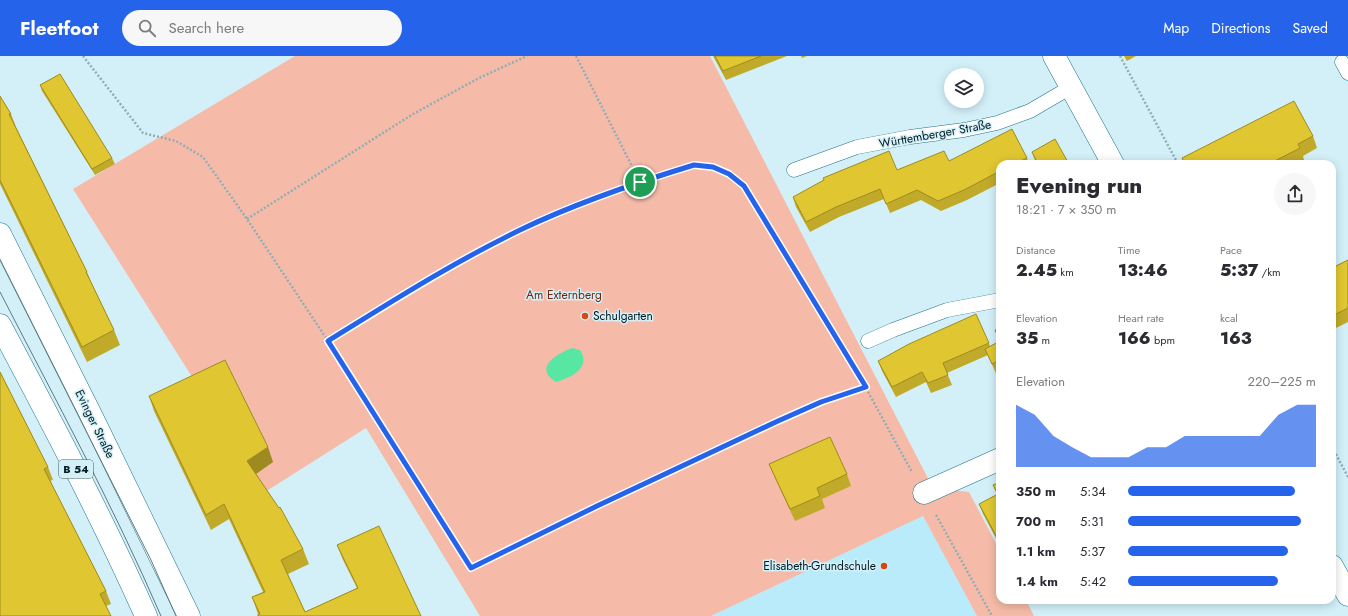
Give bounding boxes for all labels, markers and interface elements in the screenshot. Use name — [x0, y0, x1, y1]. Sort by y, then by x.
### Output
search box — [122, 10, 402, 46]
text: Fleetfoot — [20, 15, 98, 42]
icon: search — [136, 17, 158, 39]
text: Search here — [168, 17, 244, 39]
text: Map — [1163, 18, 1189, 38]
text: Directions — [1211, 18, 1271, 38]
text: Saved — [1293, 18, 1328, 38]
map controls — [944, 68, 984, 108]
button: layers — [944, 68, 984, 108]
street label: Württemberger Straße — [878, 115, 992, 153]
pin — [623, 165, 657, 199]
text: Evening run — [1016, 169, 1142, 201]
icon: arrive — [629, 171, 651, 193]
button: share — [1274, 173, 1316, 215]
text: 18:21 · 7 × 350 m — [1016, 200, 1116, 219]
text: Distance — [1016, 242, 1055, 258]
text: Time — [1118, 242, 1140, 258]
text: Pace — [1220, 242, 1242, 258]
text: 2.45 — [1016, 258, 1057, 282]
text: 13:46 — [1118, 258, 1168, 282]
text: 5:37 — [1220, 258, 1258, 282]
text: km — [1057, 264, 1074, 280]
text: /km — [1258, 264, 1281, 280]
park label: Am Externberg — [526, 286, 602, 304]
place label: Schulgarten — [593, 307, 653, 325]
text: Elevation — [1016, 310, 1058, 326]
text: Heart rate — [1118, 310, 1164, 326]
text: kcal — [1220, 310, 1238, 326]
marker: Schulgarten — [580, 311, 590, 321]
text: 35 — [1016, 326, 1038, 350]
text: 166 — [1118, 326, 1151, 350]
text: 163 — [1220, 326, 1252, 350]
text: m — [1038, 332, 1050, 348]
text: bpm — [1151, 332, 1175, 348]
text: Elevation — [1016, 372, 1065, 391]
text: 220–225 m — [1248, 372, 1316, 391]
street label: Evinger Straße — [71, 387, 119, 461]
road number: B 54 — [59, 460, 93, 478]
text: 350 m — [1016, 482, 1056, 501]
text: 5:34 — [1080, 482, 1106, 501]
text: 700 m — [1016, 512, 1056, 531]
text: 5:31 — [1080, 512, 1104, 531]
text: 1.1 km — [1016, 542, 1055, 561]
text: 5:37 — [1080, 542, 1105, 561]
place label: Elisabeth-Grundschule — [763, 557, 876, 575]
marker: Elisabeth-Grundschule — [879, 561, 889, 571]
text: 1.4 km — [1016, 572, 1058, 591]
text: 5:42 — [1080, 572, 1106, 591]

